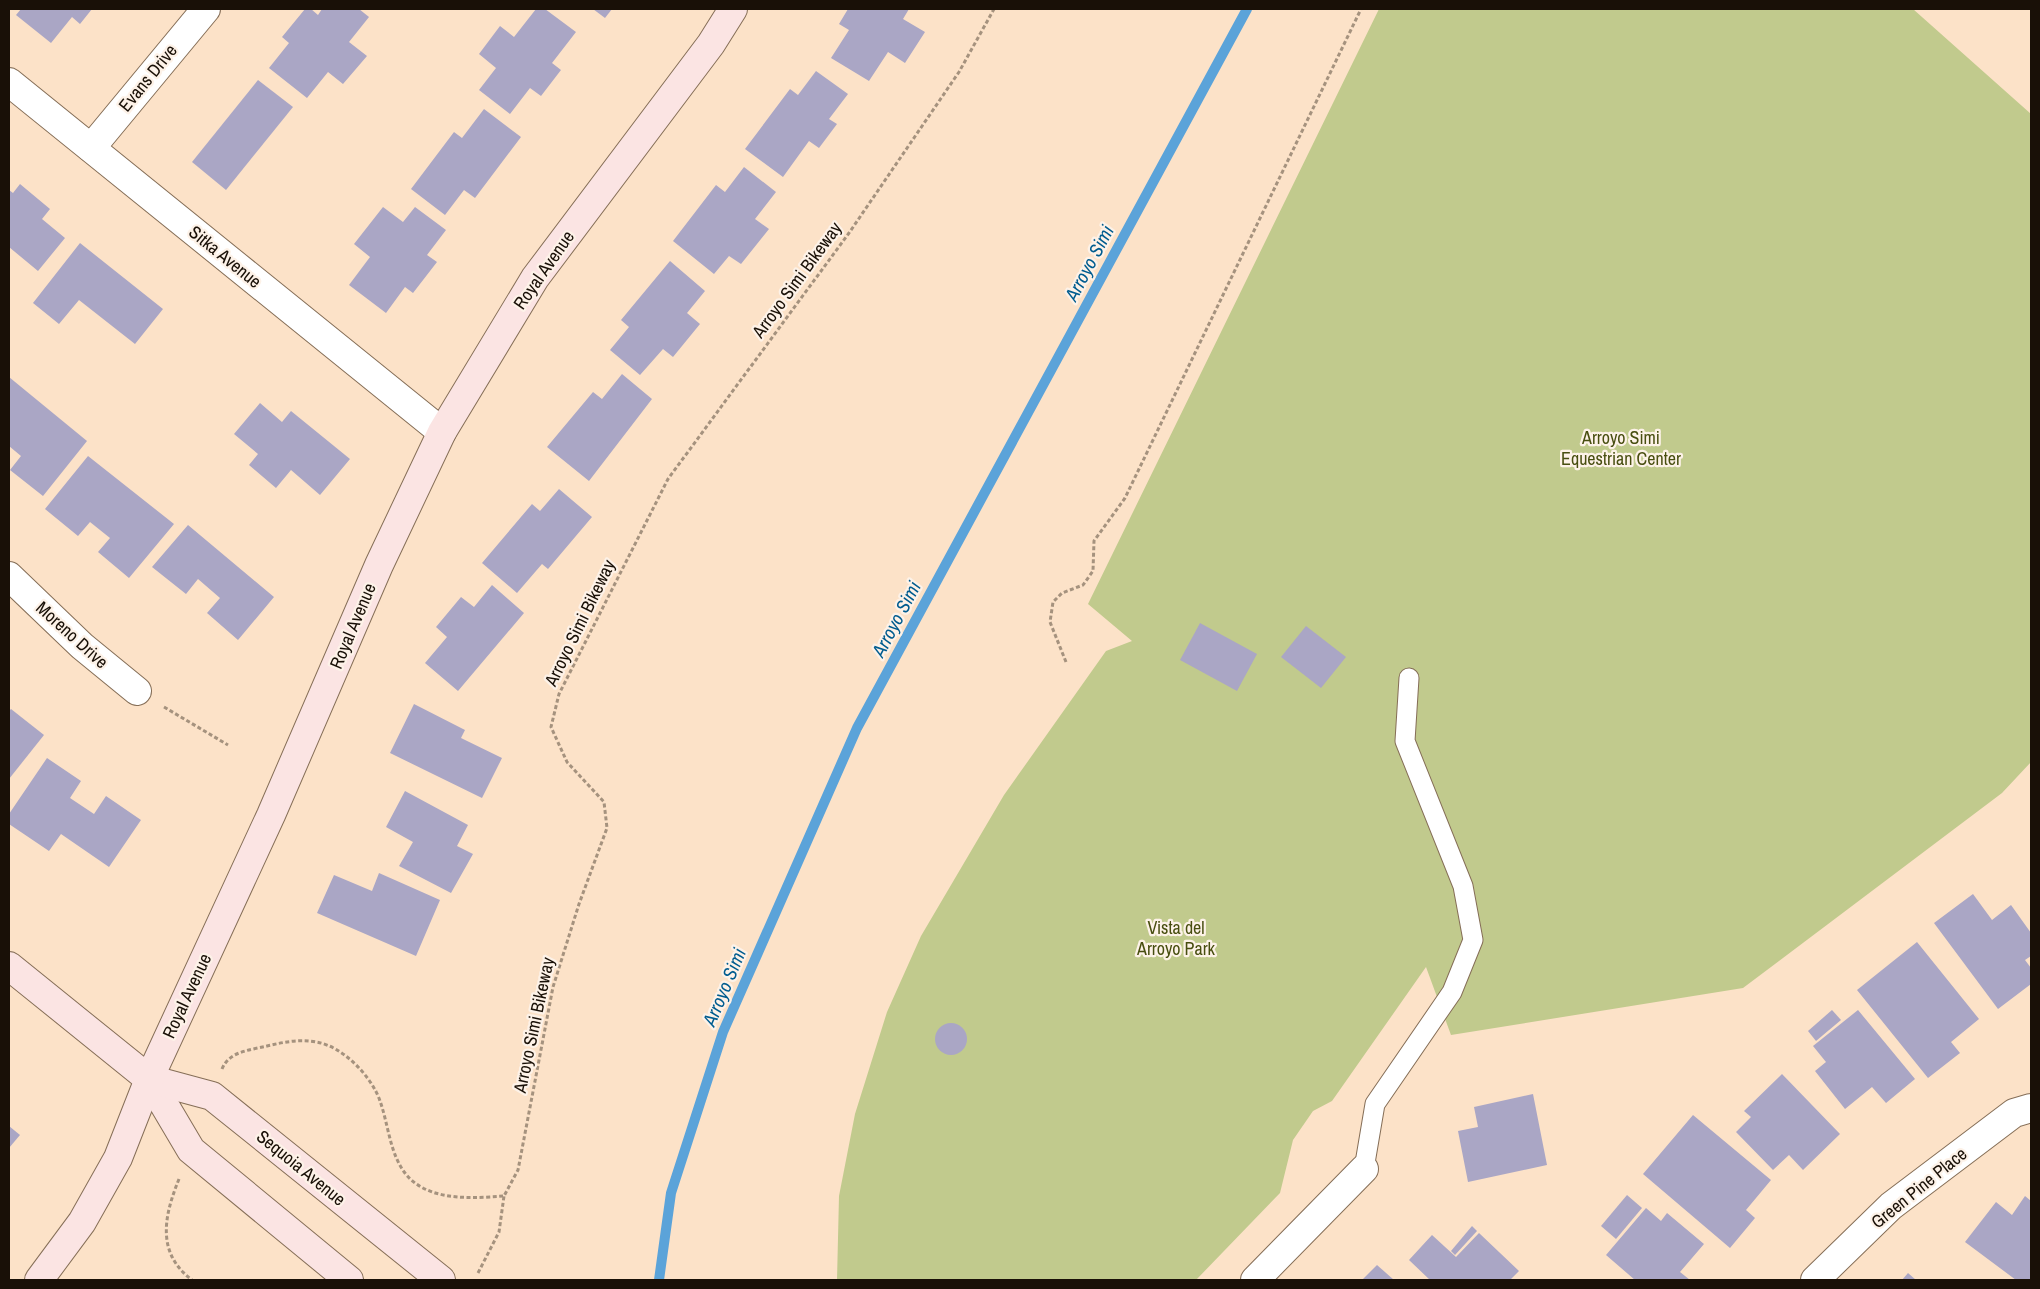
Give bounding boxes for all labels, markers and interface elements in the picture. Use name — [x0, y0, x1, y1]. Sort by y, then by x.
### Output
street label: Evans Drive — [113, 39, 183, 117]
street label: Arroyo Simi Bikeway — [745, 216, 848, 344]
street label: Sitka Avenue — [184, 220, 267, 294]
water label: Arroyo Simi — [1058, 220, 1120, 306]
street label: Royal Avenue — [507, 225, 580, 314]
park label: Arroyo Simi Equestrian Center — [1561, 425, 1681, 471]
street label: Arroyo Simi Bikeway — [538, 555, 621, 691]
water label: Arroyo Simi — [865, 576, 927, 662]
street label: Royal Avenue — [323, 579, 382, 672]
street label: Moreno Drive — [31, 595, 114, 674]
park label: Vista del Arroyo Park — [1136, 915, 1216, 961]
water label: Arroyo Simi — [696, 943, 752, 1031]
street label: Royal Avenue — [156, 949, 217, 1042]
street label: Arroyo Simi Bikeway — [507, 954, 560, 1096]
street label: Sequoia Avenue — [251, 1124, 351, 1211]
street label: Green Pine Place — [1866, 1141, 1972, 1234]

